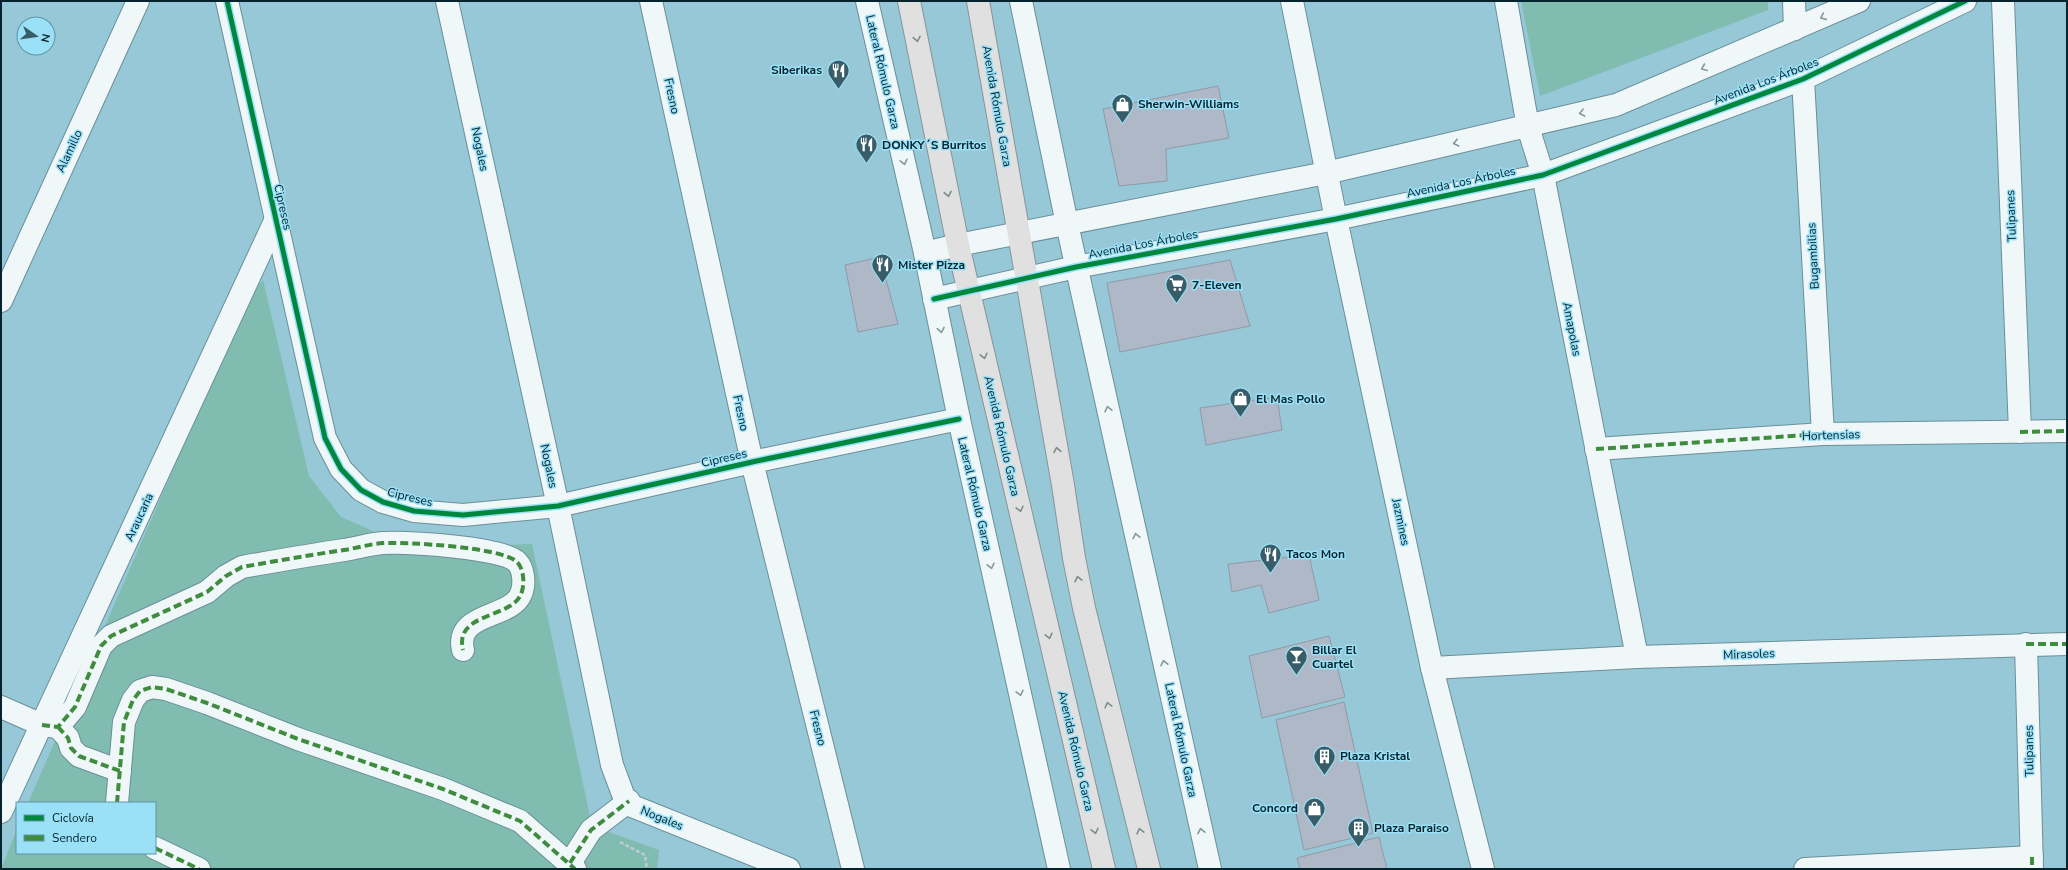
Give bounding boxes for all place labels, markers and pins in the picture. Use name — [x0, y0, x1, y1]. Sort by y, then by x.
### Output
restaurant icon: Siberikas — [825, 57, 851, 90]
place label: Siberikas — [771, 62, 822, 78]
shop icon: Sherwin-Williams — [1109, 91, 1135, 124]
place label: Sherwin-Williams — [1138, 96, 1239, 112]
restaurant icon: DONKY´S Burritos — [853, 132, 879, 165]
place label: DONKY´S Burritos — [882, 137, 987, 153]
restaurant icon: Mister Pizza — [869, 252, 895, 285]
place label: Mister Pizza — [898, 257, 965, 273]
supermarket icon: 7-Eleven — [1164, 272, 1190, 305]
place label: 7-Eleven — [1192, 277, 1241, 293]
shop icon: El Mas Pollo — [1228, 386, 1254, 419]
place label: El Mas Pollo — [1256, 391, 1325, 407]
restaurant icon: Tacos Mon — [1258, 541, 1284, 574]
place label: Tacos Mon — [1286, 546, 1345, 562]
place label: Billar El Cuartel — [1312, 642, 1357, 672]
bar icon: Billar El Cuartel — [1283, 644, 1309, 677]
building icon: Plaza Kristal — [1311, 743, 1337, 776]
place label: Plaza Kristal — [1340, 748, 1410, 764]
shop icon: Concord — [1301, 795, 1327, 828]
place label: Concord — [1252, 800, 1298, 816]
building icon: Plaza Paraiso — [1346, 815, 1372, 848]
place label: Plaza Paraiso — [1374, 820, 1449, 836]

